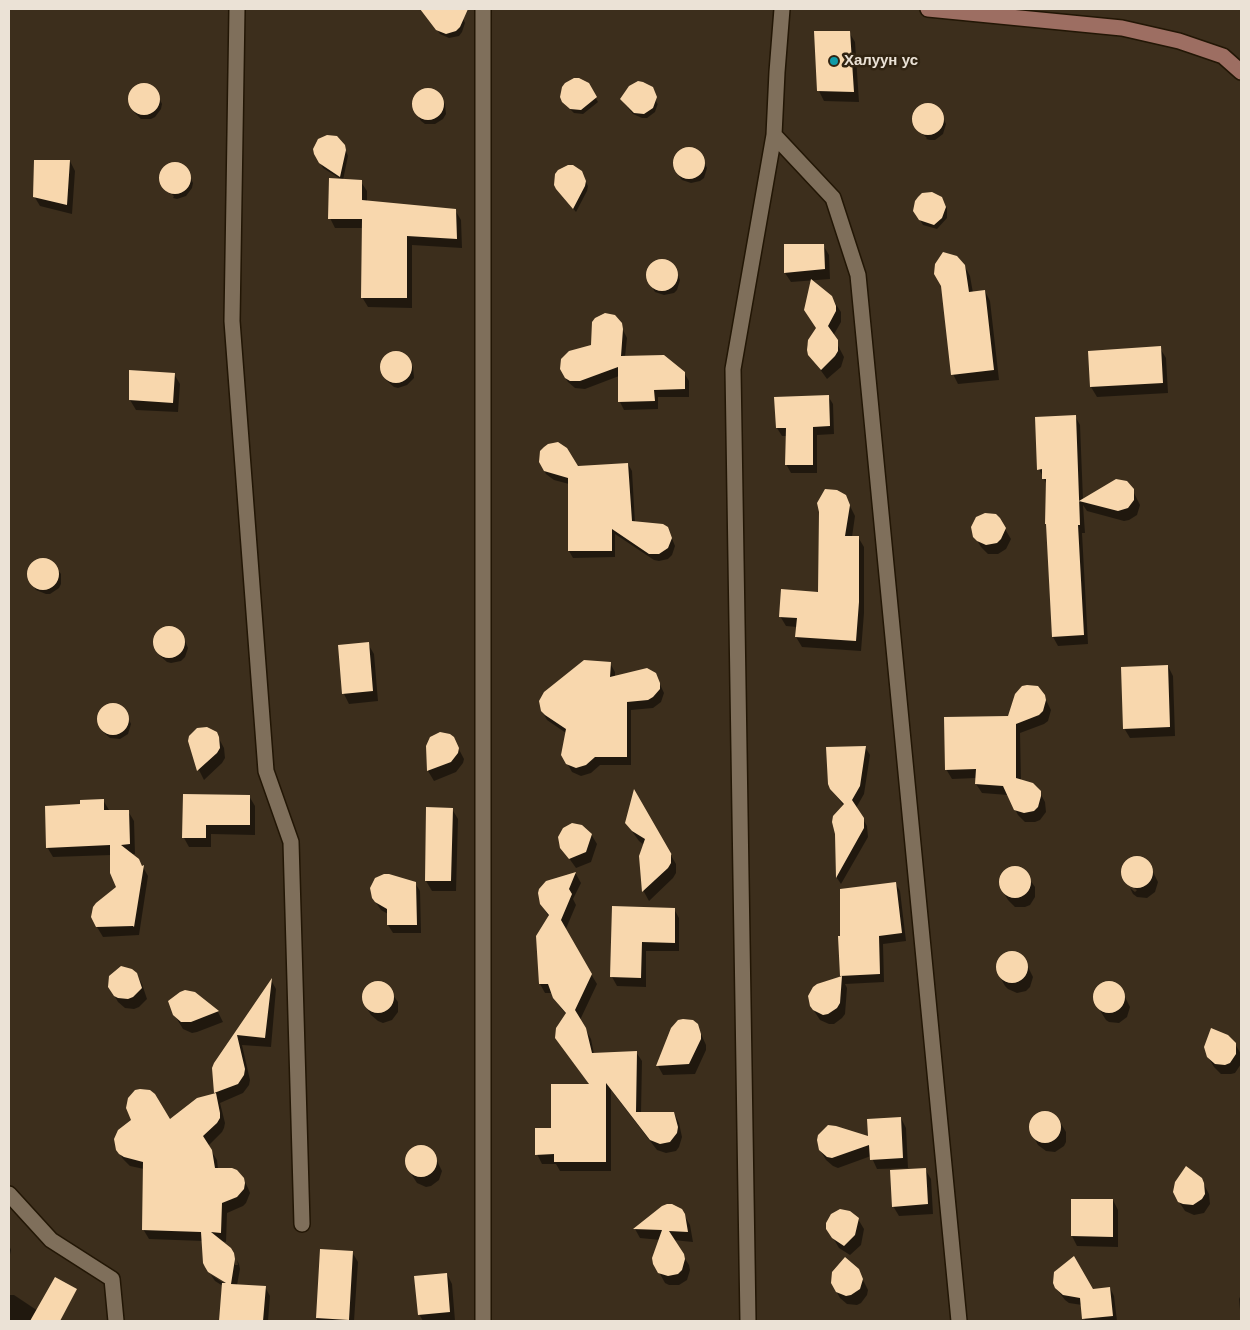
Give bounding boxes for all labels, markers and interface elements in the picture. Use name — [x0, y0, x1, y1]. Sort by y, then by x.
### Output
place label: Халуун ус — [844, 52, 918, 70]
marker: Халуун ус — [828, 55, 840, 67]

